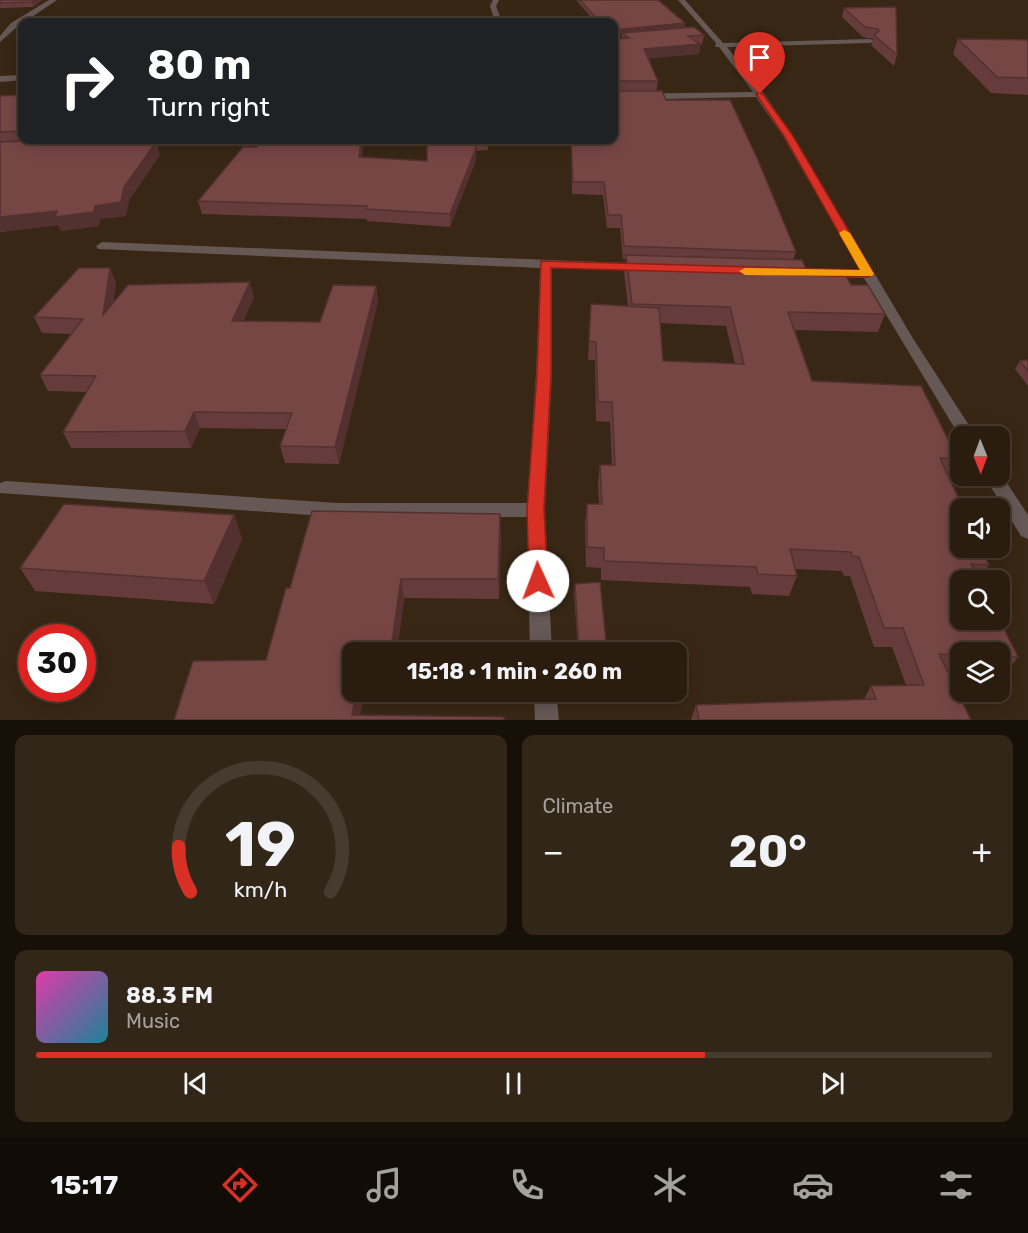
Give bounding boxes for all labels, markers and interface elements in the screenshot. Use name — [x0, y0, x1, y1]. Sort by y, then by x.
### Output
pin — [734, 32, 785, 94]
text: 80 m — [147, 40, 251, 90]
icon: arrive — [743, 41, 776, 74]
icon: right — [48, 42, 126, 120]
text: Turn right — [147, 91, 270, 123]
north arrow — [950, 426, 1010, 486]
map controls — [950, 426, 1010, 702]
button: sound — [950, 498, 1010, 558]
position arrow — [506, 549, 570, 613]
button: search — [950, 570, 1010, 630]
speed limit sign: 30 — [18, 624, 96, 702]
button: layers — [950, 642, 1010, 702]
text: 15:18 · 1 min · 260 m — [407, 658, 622, 685]
text: Climate — [543, 794, 613, 818]
text: 19 — [225, 808, 296, 882]
text: 20° — [729, 825, 807, 878]
text: − — [543, 832, 564, 871]
text: + — [971, 832, 992, 871]
text: km/h — [234, 877, 288, 902]
text: 88.3 FM — [126, 982, 213, 1009]
text: Music — [126, 1009, 180, 1033]
icon: previous — [179, 1067, 212, 1100]
icon: pause — [497, 1067, 530, 1100]
icon: next — [816, 1067, 849, 1100]
icon: directions — [219, 1164, 261, 1206]
icon: music — [363, 1164, 405, 1206]
icon: phone — [506, 1164, 548, 1206]
icon: climate — [649, 1164, 691, 1206]
icon: car — [792, 1164, 834, 1206]
icon: filters — [935, 1164, 977, 1206]
text: 15:17 — [51, 1169, 118, 1201]

